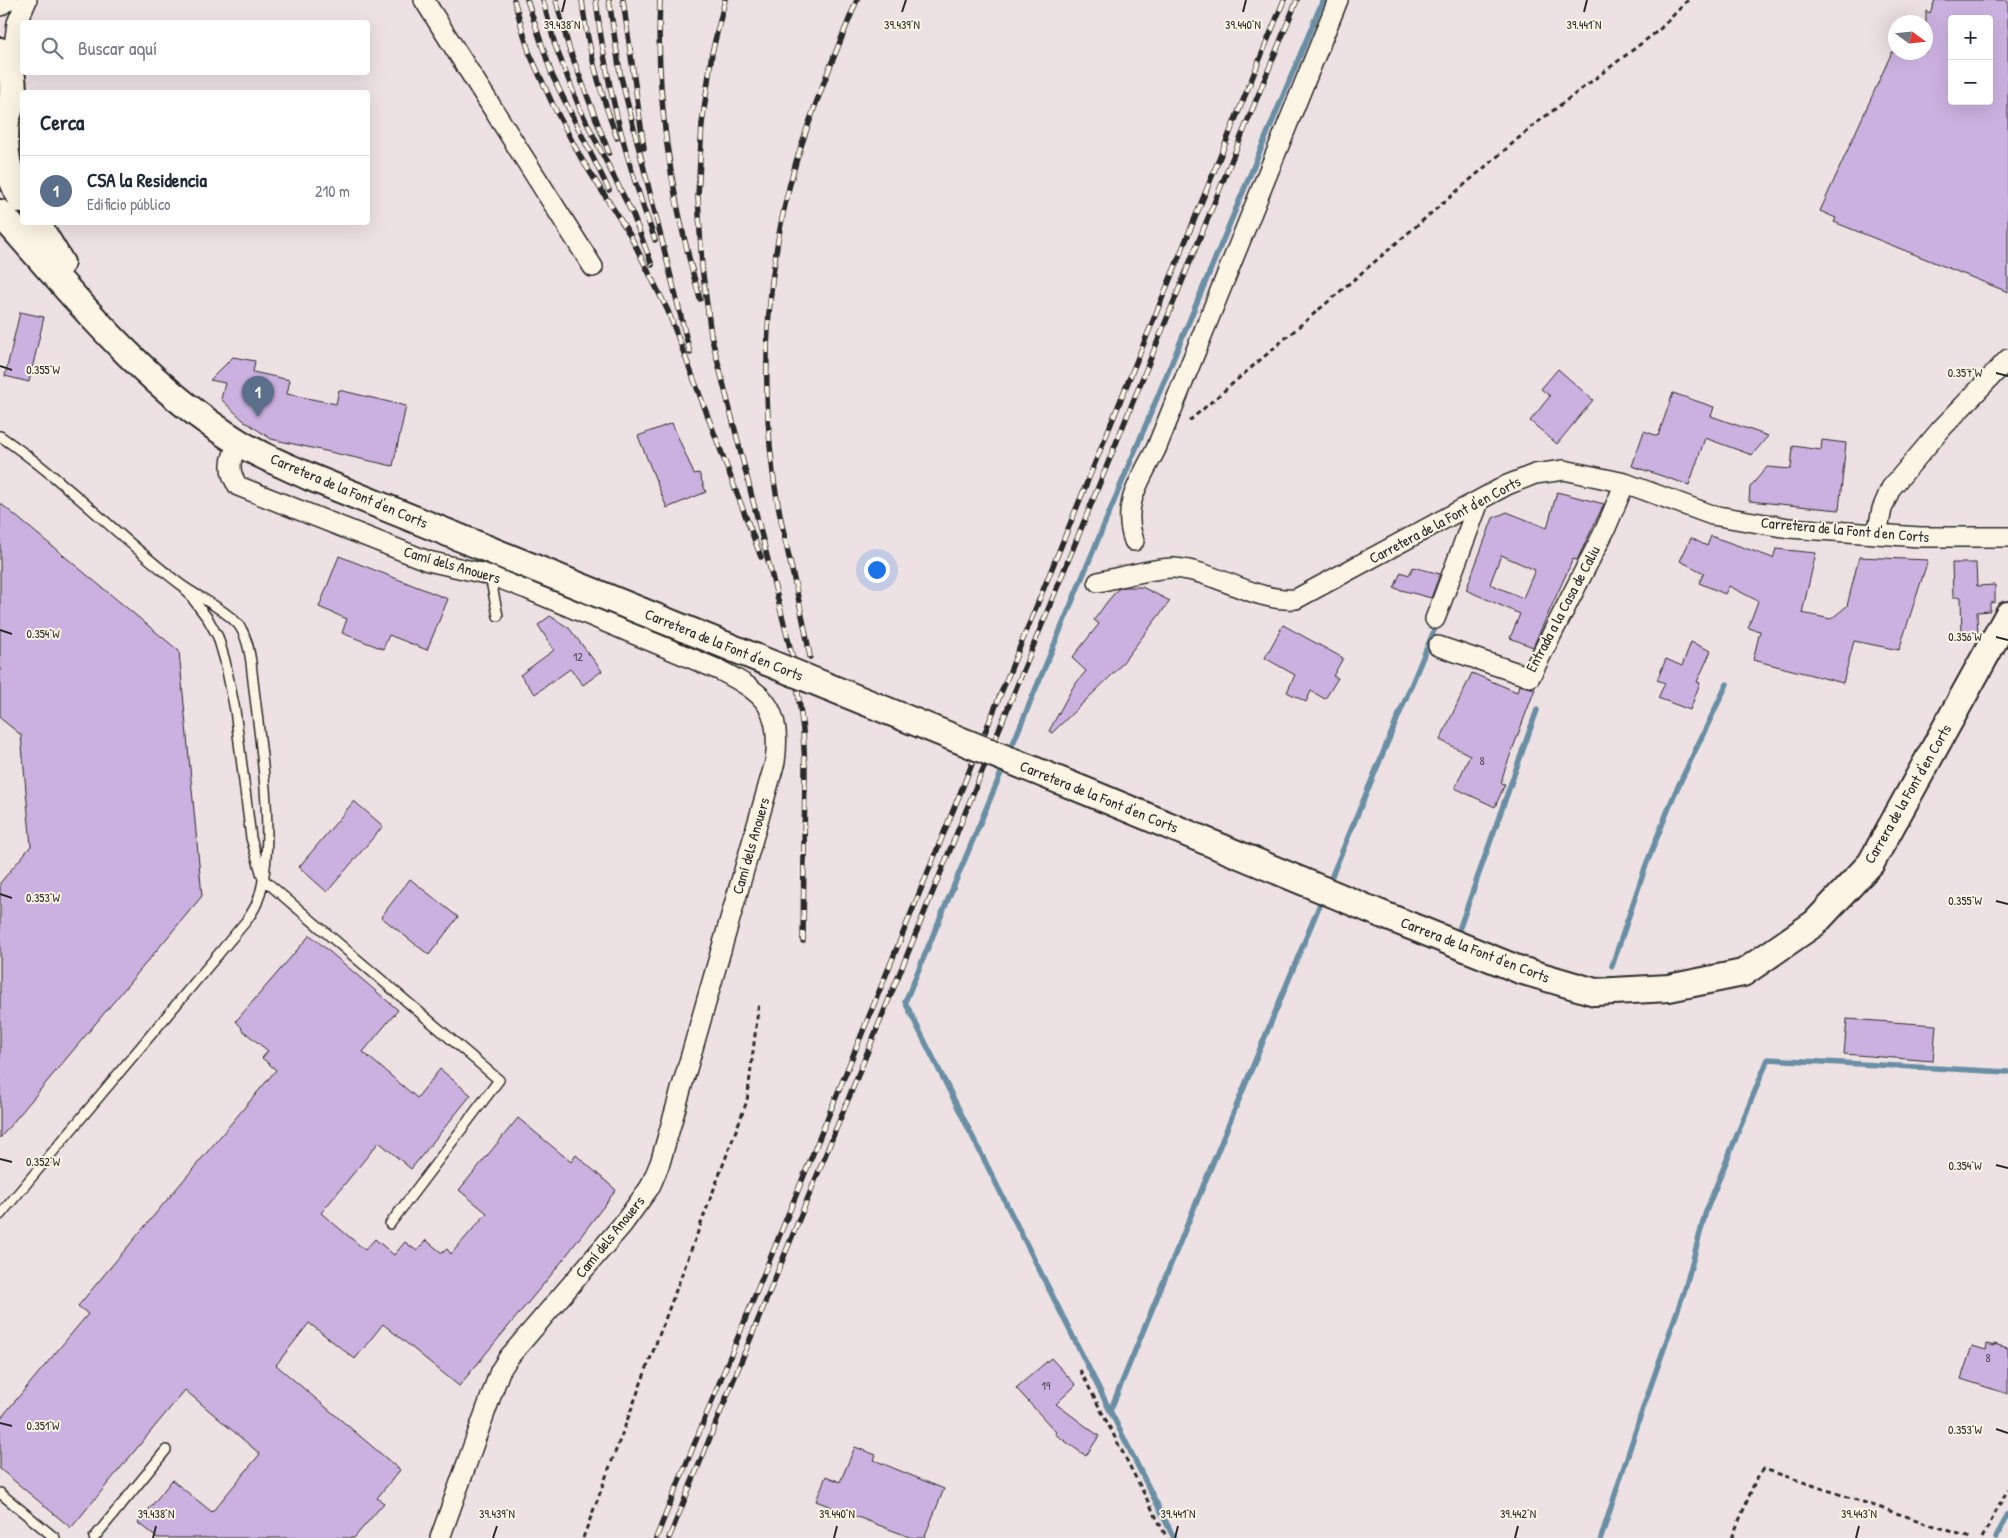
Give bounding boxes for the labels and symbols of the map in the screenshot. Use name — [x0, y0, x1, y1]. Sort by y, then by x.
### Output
north arrow — [1888, 15, 1933, 60]
text: 39.438°N — [544, 16, 580, 33]
text: 39.439°N — [884, 16, 920, 33]
text: 39.440°N — [1225, 16, 1261, 33]
text: 39.441°N — [1567, 16, 1601, 33]
text: 0.355°W — [26, 361, 60, 378]
text: 0.357°W — [1948, 364, 1983, 381]
pin: 1 — [242, 376, 274, 417]
street label: Carretera de la Font d'en Corts — [267, 448, 431, 533]
street label: Carretera de la Font d'en Corts — [1365, 471, 1524, 568]
street label: Carretera de la Font d'en Corts — [1760, 512, 1930, 547]
street label: Camí dels Anouers — [401, 541, 503, 588]
street label: Entrada a la Casa de Caliu — [1520, 542, 1605, 675]
your location — [864, 557, 890, 583]
street label: Carretera de la Font d'en Corts — [642, 603, 807, 686]
text: 0.354°W — [26, 625, 60, 642]
text: 0.356°W — [1948, 628, 1982, 645]
house number: 12 — [573, 648, 583, 665]
street label: Carrera de la Font d'en Corts — [1859, 720, 1956, 867]
house number: 8 — [1479, 752, 1485, 769]
street label: Carretera de la Font d'en Corts — [1017, 755, 1182, 838]
street label: Camí dels Anouers — [727, 795, 774, 897]
text: 0.353°W — [26, 889, 61, 906]
text: 0.355°W — [1948, 892, 1982, 909]
street label: Carrera de la Font d'en Corts — [1398, 911, 1553, 988]
text: 0.352°W — [26, 1153, 61, 1170]
text: 0.354°W — [1948, 1157, 1982, 1174]
street label: Camí dels Anouers — [570, 1191, 649, 1282]
house number: 8 — [1985, 1349, 1991, 1366]
house number: 19 — [1042, 1377, 1051, 1394]
text: 0.351°W — [27, 1417, 60, 1434]
text: 0.353°W — [1948, 1421, 1983, 1438]
text: 39.438°N — [138, 1505, 174, 1522]
text: 39.439°N — [479, 1505, 515, 1522]
text: 39.440°N — [819, 1505, 855, 1522]
text: 39.441°N — [1161, 1505, 1195, 1522]
text: 39.442°N — [1500, 1505, 1536, 1522]
text: 39.443°N — [1841, 1505, 1877, 1522]

